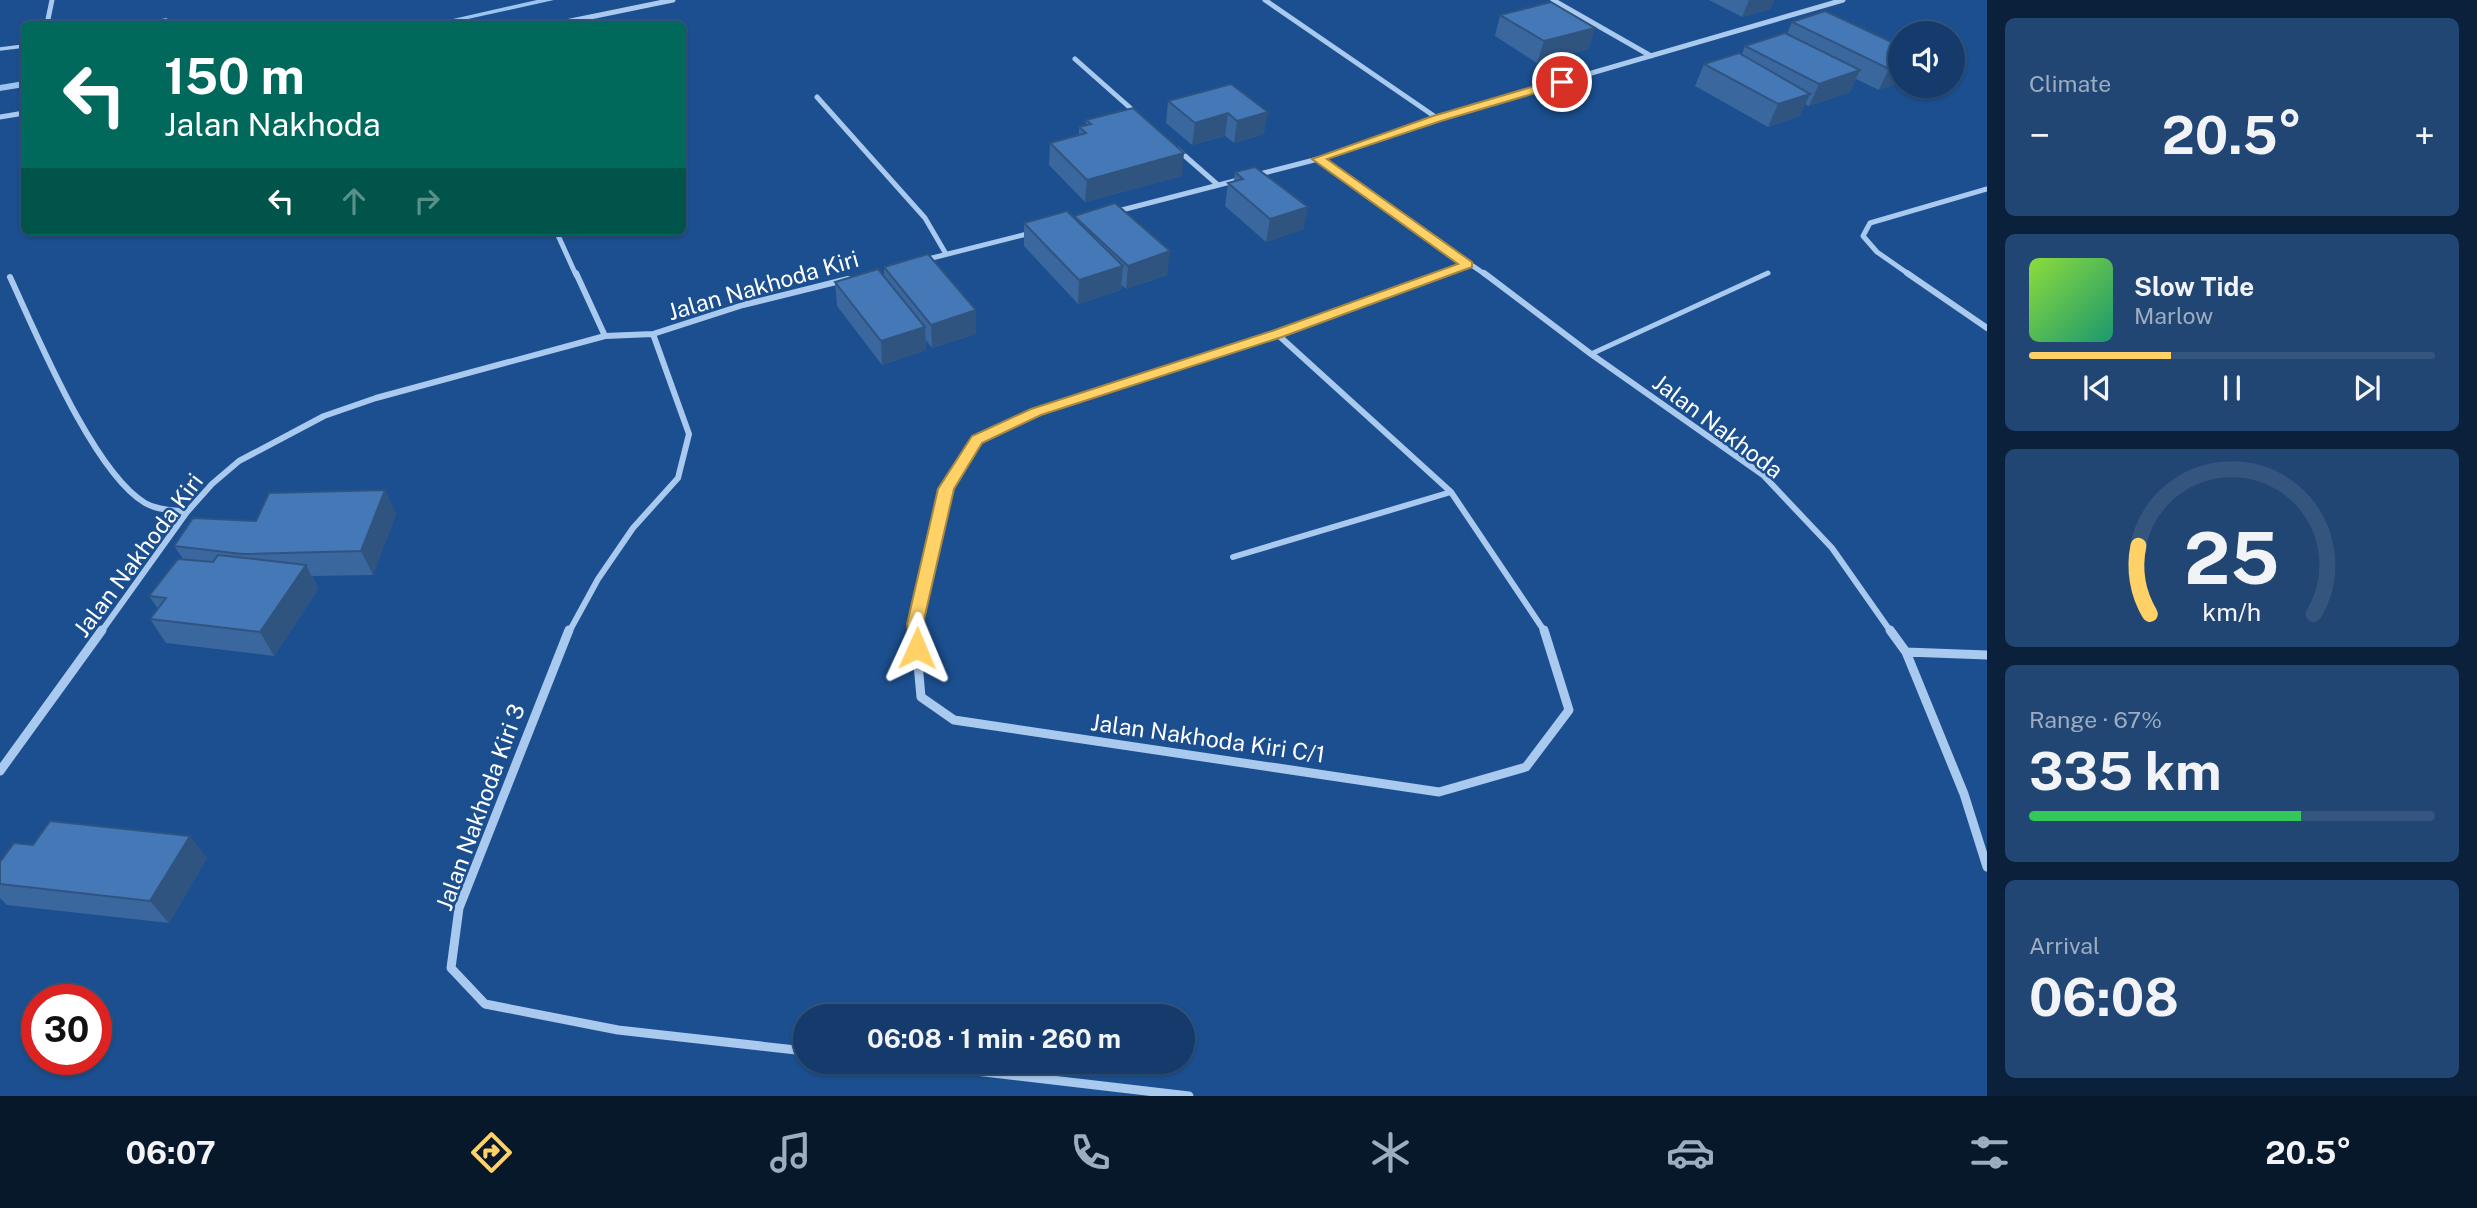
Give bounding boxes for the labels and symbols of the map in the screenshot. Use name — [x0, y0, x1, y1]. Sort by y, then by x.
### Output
pin — [1532, 52, 1592, 112]
street label: Jalan Nakhoda Kiri — [664, 245, 862, 325]
street label: Jalan Nakhoda — [1648, 368, 1788, 484]
street label: Jalan Nakhoda Kiri — [68, 468, 208, 642]
position arrow — [880, 611, 954, 685]
street label: Jalan Nakhoda Kiri 3 — [430, 700, 530, 914]
street label: Jalan Nakhoda Kiri C/1 — [1089, 708, 1327, 768]
speed limit sign: 30 — [21, 984, 112, 1075]

